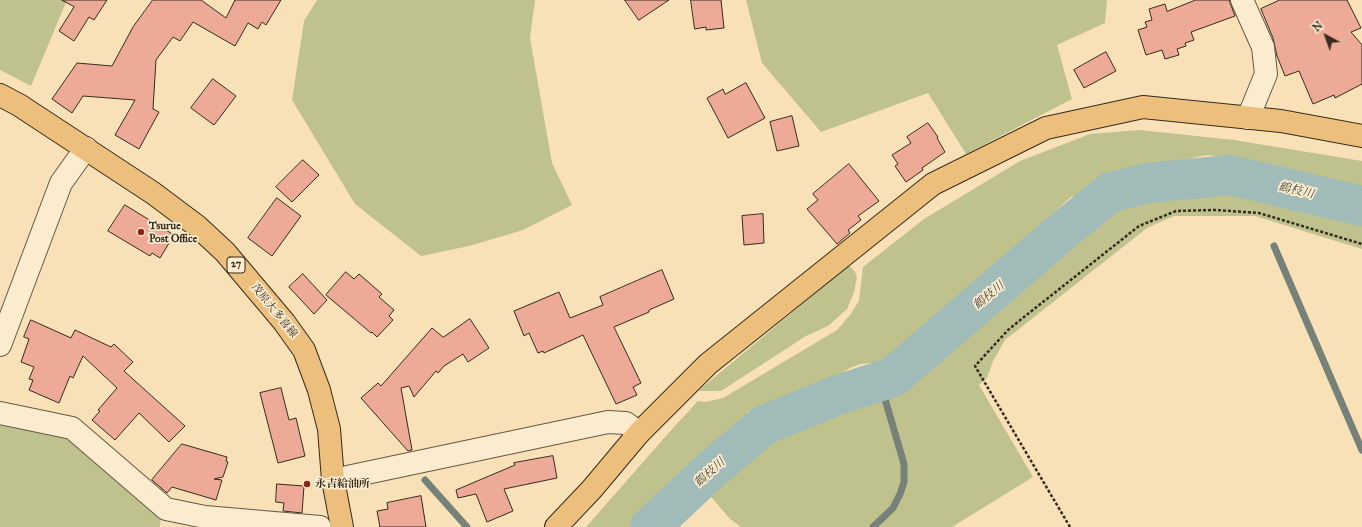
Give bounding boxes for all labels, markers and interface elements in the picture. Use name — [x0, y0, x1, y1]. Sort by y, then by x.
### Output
north arrow — [1306, 16, 1346, 56]
text: N — [1310, 19, 1326, 35]
water label: 鶴枝川 — [1277, 180, 1315, 202]
place label: Tsurue Post Office — [149, 219, 197, 245]
marker: Tsurue Post Office — [136, 227, 146, 237]
road number: 27 — [227, 257, 245, 273]
water label: 鶴枝川 — [971, 279, 1007, 313]
street label: 茂原大多喜線 — [248, 281, 300, 341]
water label: 鶴枝川 — [692, 456, 728, 490]
place label: 永吉給油所 — [315, 477, 370, 491]
marker: 永吉給油所 — [302, 479, 312, 489]

